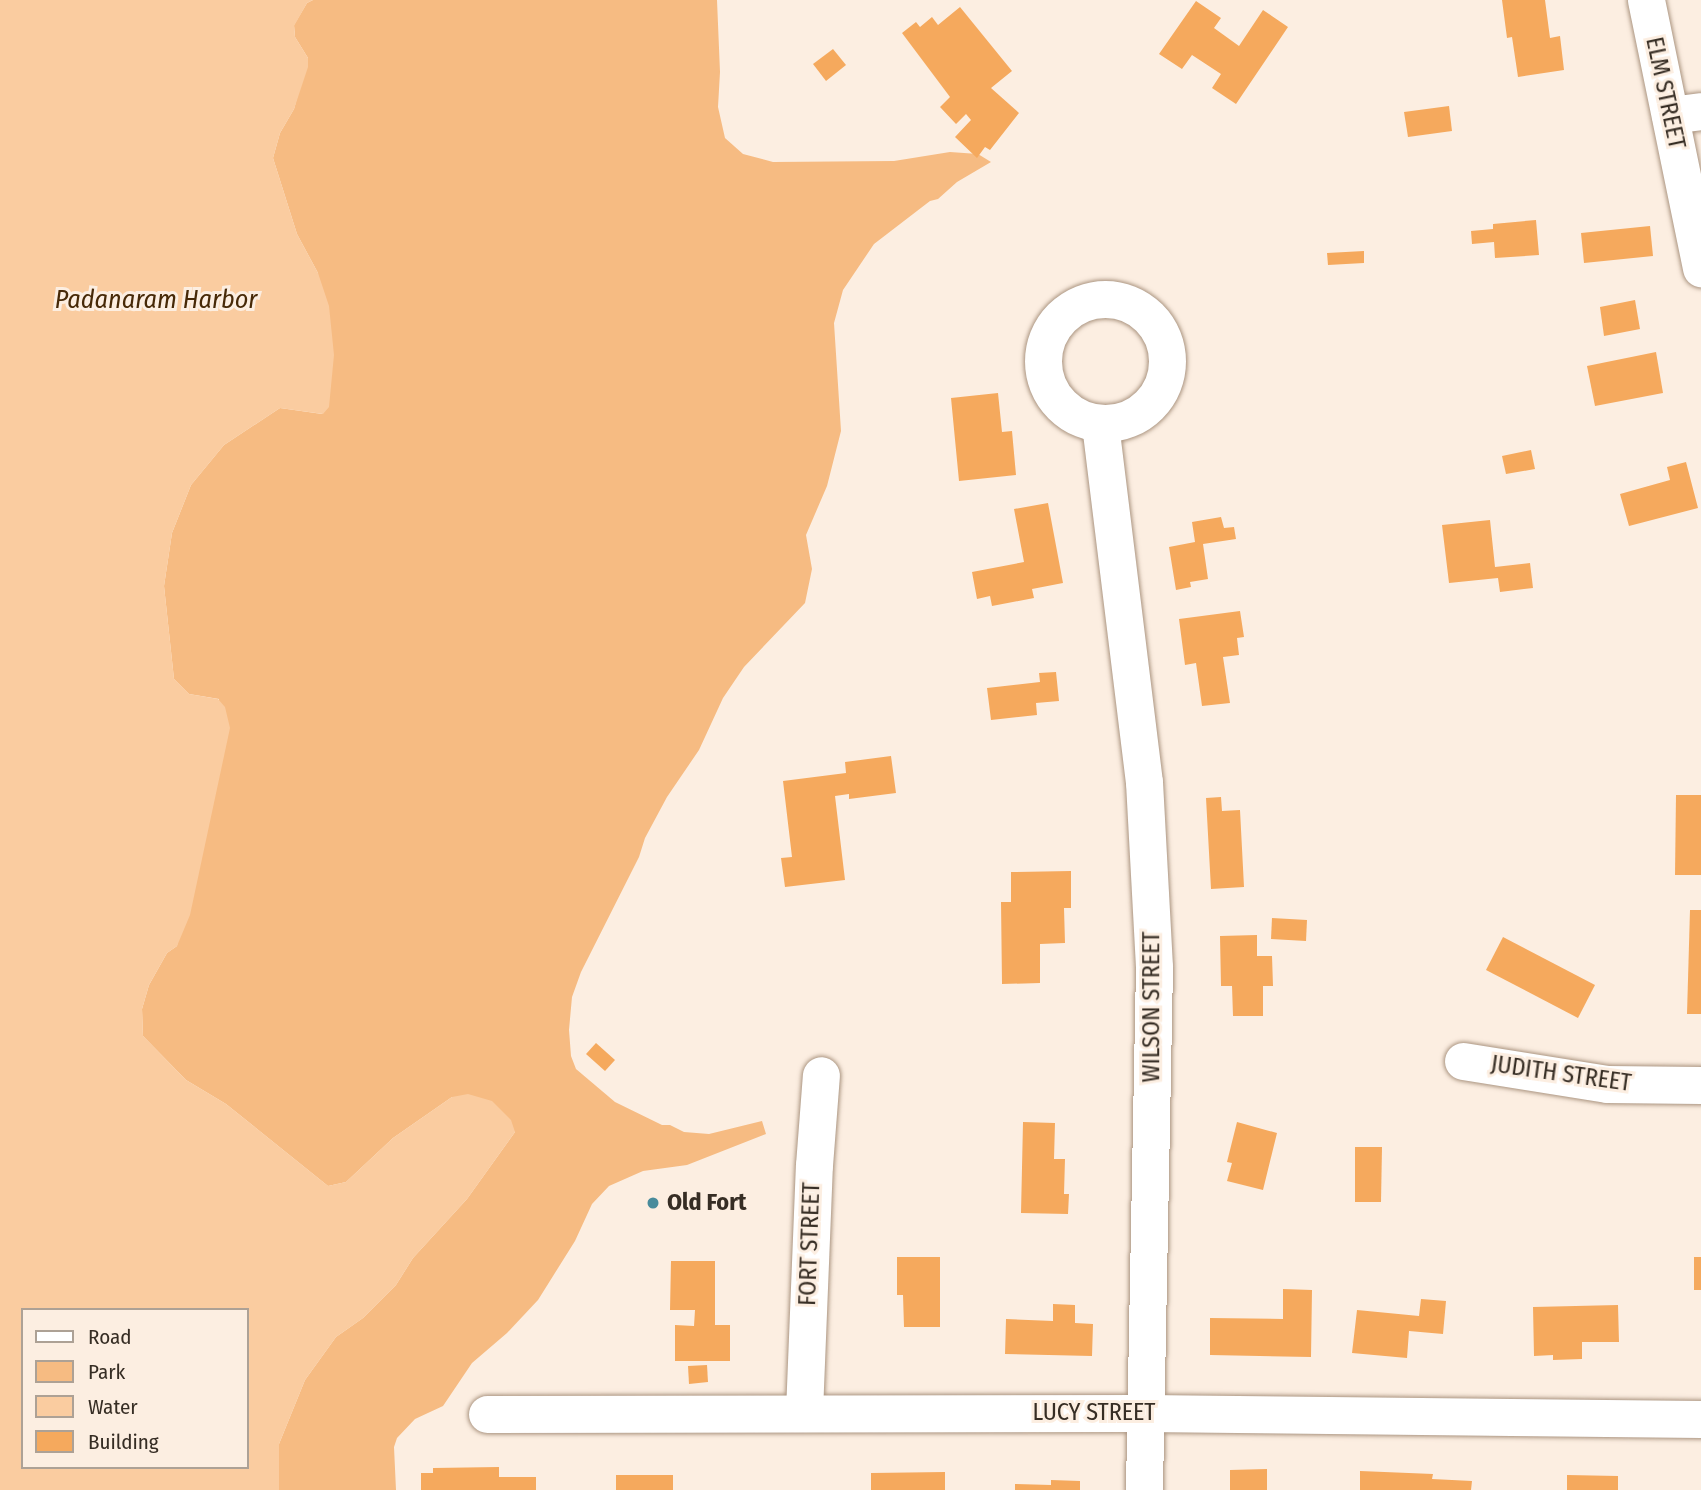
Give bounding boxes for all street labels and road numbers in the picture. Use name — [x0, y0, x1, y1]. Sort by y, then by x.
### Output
street label: ELM STREET — [1639, 34, 1691, 152]
street label: WILSON STREET — [1138, 932, 1166, 1082]
street label: JUDITH STREET — [1489, 1050, 1633, 1098]
street label: FORT STREET — [793, 1182, 827, 1306]
street label: LUCY STREET — [1033, 1399, 1155, 1427]

